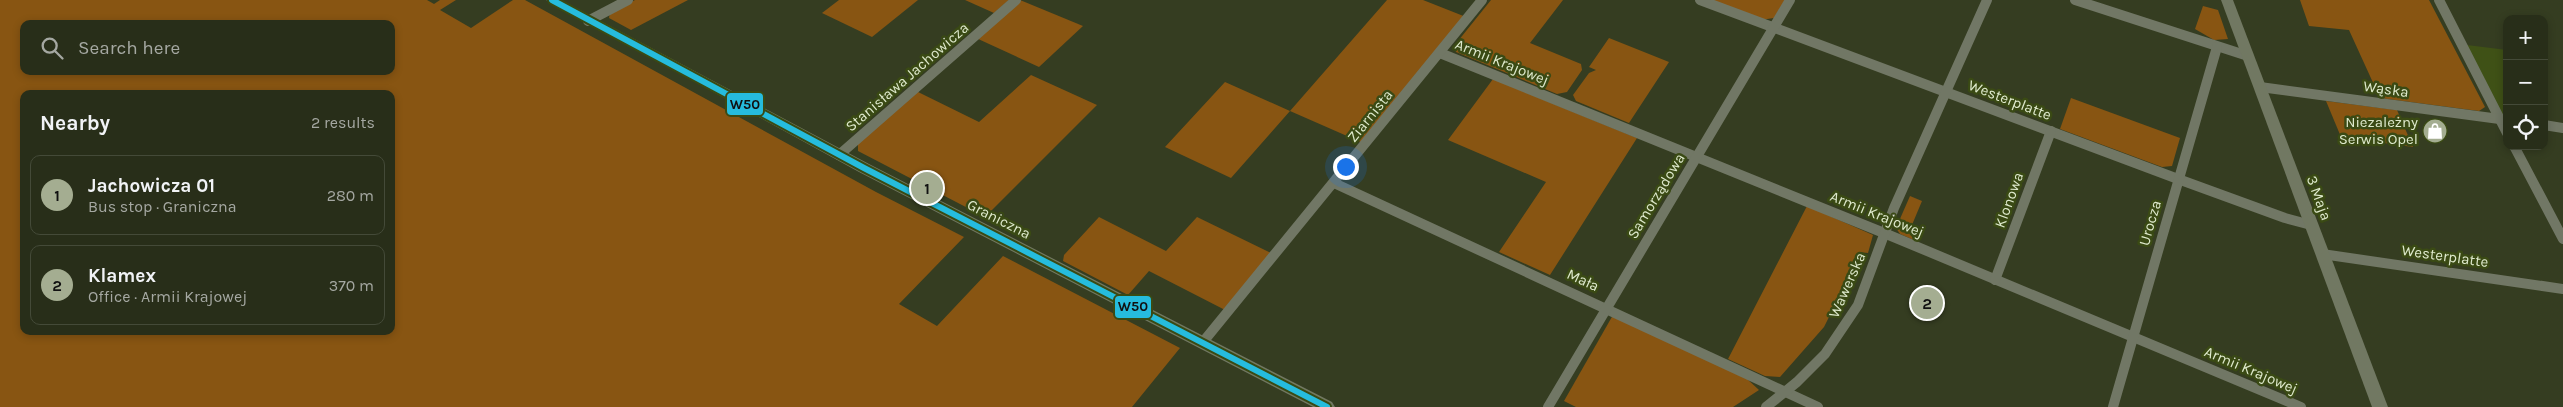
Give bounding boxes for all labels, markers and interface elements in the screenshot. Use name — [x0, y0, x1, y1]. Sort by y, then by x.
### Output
map controls — [2503, 15, 2548, 150]
button: + — [2503, 15, 2548, 60]
street label: Stanisława Jachowicza — [842, 19, 972, 135]
search box — [20, 20, 395, 75]
icon: search — [38, 34, 66, 62]
street label: Armii Krajowej — [1452, 35, 1552, 89]
text: Search here — [78, 37, 180, 59]
button: − — [2503, 60, 2548, 105]
street label: Westerplatte — [1966, 76, 2054, 124]
street label: Wąska — [2362, 77, 2410, 101]
street label: Ziarnista — [1343, 86, 1397, 146]
line badge: W50 — [726, 92, 764, 116]
text: W50 — [730, 96, 760, 113]
button: locate — [2503, 105, 2548, 150]
text: Nearby — [40, 111, 110, 135]
text: 2 results — [311, 113, 375, 132]
place label: Niezależny Serwis Opel — [2339, 113, 2418, 148]
shop icon: Niezależny Serwis Opel — [2422, 118, 2448, 144]
street label: Samorządowa — [1623, 150, 1689, 242]
your location — [1333, 154, 1359, 180]
pin: 1 — [911, 169, 943, 207]
street label: Klonowa — [1991, 170, 2027, 230]
street label: 3 Maja — [2303, 173, 2335, 223]
text: Jachowicza 01 — [88, 175, 215, 197]
text: 1 — [54, 186, 60, 205]
text: 280 m — [327, 186, 374, 205]
street label: Armii Krajowej — [1827, 187, 1927, 241]
street label: Graniczna — [964, 195, 1034, 243]
text: Bus stop · Graniczna — [88, 197, 236, 216]
street label: Urocza — [2135, 198, 2165, 248]
street label: Westerplatte — [2400, 241, 2490, 271]
street label: Wawerska — [1825, 249, 1869, 321]
text: Klamex — [88, 265, 156, 287]
street label: Mała — [1564, 265, 1602, 295]
text: 2 — [52, 276, 62, 295]
text: 370 m — [329, 276, 374, 295]
pin: 2 — [1911, 284, 1943, 322]
text: Office · Armii Krajowej — [88, 287, 247, 306]
line badge: W50 — [1114, 295, 1152, 319]
text: W50 — [1118, 298, 1148, 315]
street label: Armii Krajowej — [2202, 342, 2300, 398]

